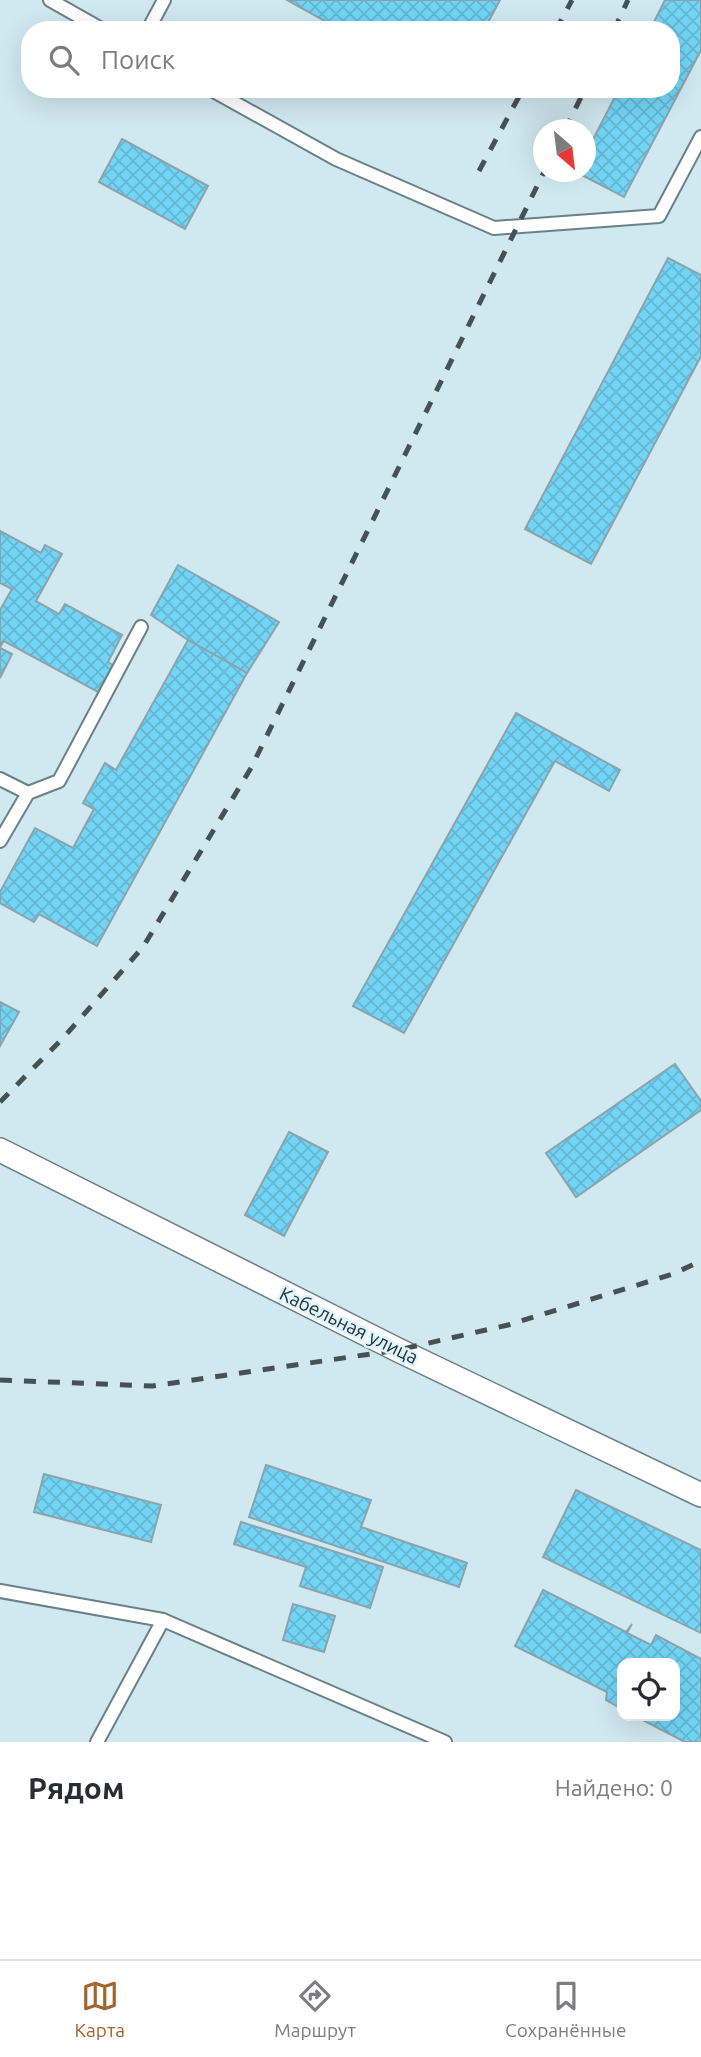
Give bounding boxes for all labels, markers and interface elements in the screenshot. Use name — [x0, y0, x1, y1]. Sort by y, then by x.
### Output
search box — [21, 21, 680, 98]
icon: search — [45, 41, 83, 79]
text: Поиск — [101, 45, 175, 74]
north arrow — [533, 119, 596, 182]
street label: Кабельная улица — [276, 1282, 422, 1368]
map controls — [617, 1658, 680, 1721]
button: locate — [617, 1658, 680, 1721]
text: Рядом — [28, 1771, 124, 1805]
text: Найдено: 0 — [555, 1775, 673, 1800]
tab: Карта — [75, 1977, 125, 2041]
tab: Маршрут — [274, 1977, 356, 2041]
tab: Сохранённые — [505, 1977, 627, 2041]

